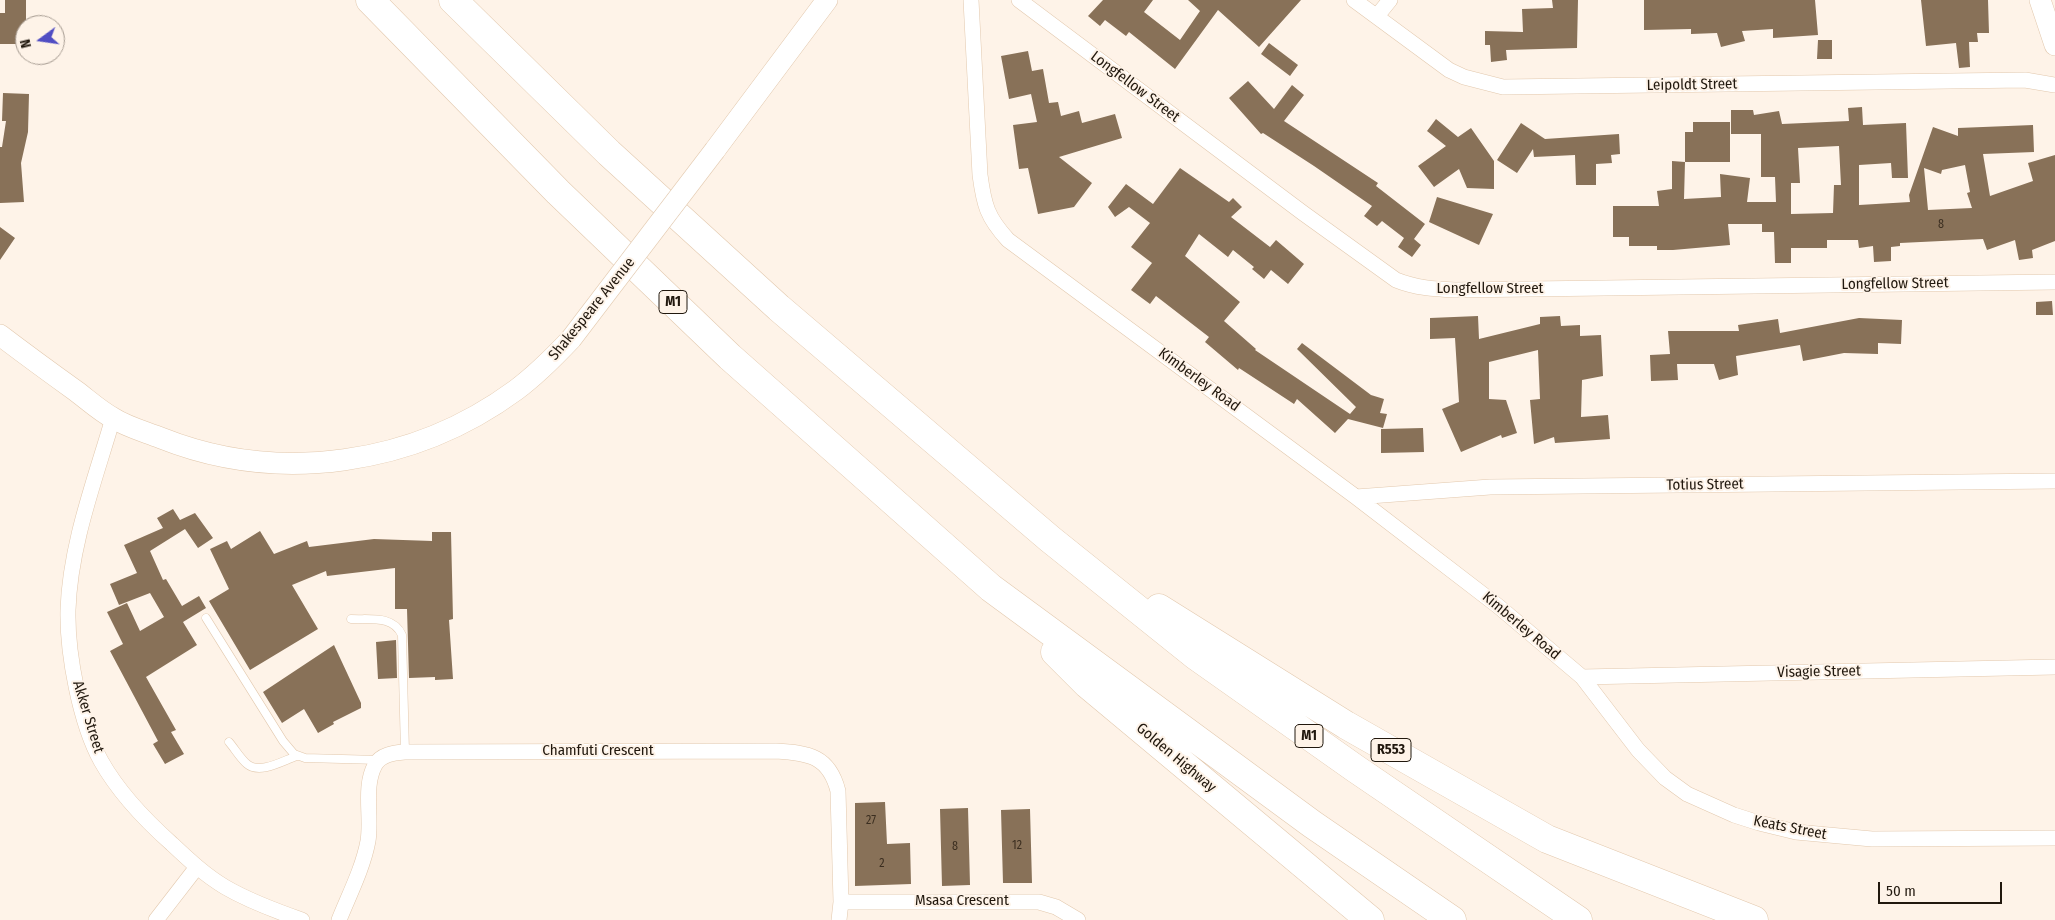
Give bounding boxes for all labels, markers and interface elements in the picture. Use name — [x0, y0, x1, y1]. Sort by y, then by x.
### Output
north arrow — [15, 15, 65, 65]
text: N — [17, 37, 35, 50]
street label: Longfellow Street — [1087, 48, 1183, 126]
street label: Leipoldt Street — [1647, 75, 1737, 95]
house number: 8 — [1938, 218, 1944, 232]
street label: Shakespeare Avenue — [545, 254, 639, 364]
street label: Longfellow Street — [1841, 274, 1949, 294]
street label: Longfellow Street — [1437, 280, 1543, 298]
road number: M1 — [659, 290, 687, 314]
street label: Kimberley Road — [1155, 344, 1243, 416]
street label: Totius Street — [1666, 475, 1744, 495]
street label: Kimberley Road — [1478, 588, 1564, 664]
street label: Visagie Street — [1777, 662, 1861, 682]
street label: Akker Street — [68, 679, 108, 755]
street label: Golden Highway — [1132, 719, 1220, 797]
road number: M1 — [1295, 724, 1323, 748]
road number: R553 — [1371, 738, 1411, 762]
street label: Chamfuti Crescent — [542, 742, 654, 760]
street label: Keats Street — [1752, 812, 1828, 844]
house number: 27 — [866, 814, 876, 828]
house number: 12 — [1012, 839, 1022, 853]
house number: 8 — [952, 840, 958, 854]
house number: 2 — [879, 857, 885, 871]
scale bar — [1880, 872, 2004, 904]
text: 50 m — [1886, 882, 1916, 900]
street label: Msasa Crescent — [915, 892, 1009, 910]

